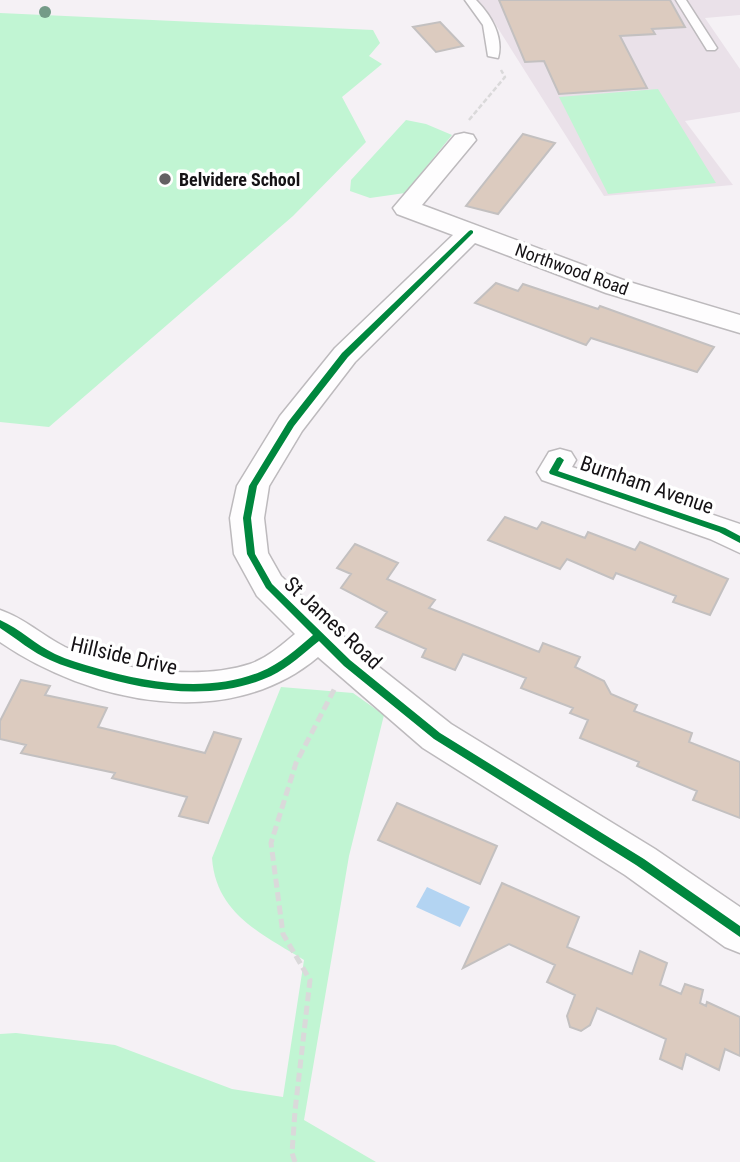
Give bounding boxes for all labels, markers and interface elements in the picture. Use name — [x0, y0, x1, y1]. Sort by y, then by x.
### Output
place label: Belvidere School — [179, 169, 300, 190]
marker: Belvidere School — [157, 171, 173, 187]
street label: Northwood Road — [512, 239, 632, 299]
street label: Burnham Avenue — [577, 451, 717, 519]
street label: St James Road — [279, 572, 387, 674]
street label: Hillside Drive — [68, 632, 180, 680]

